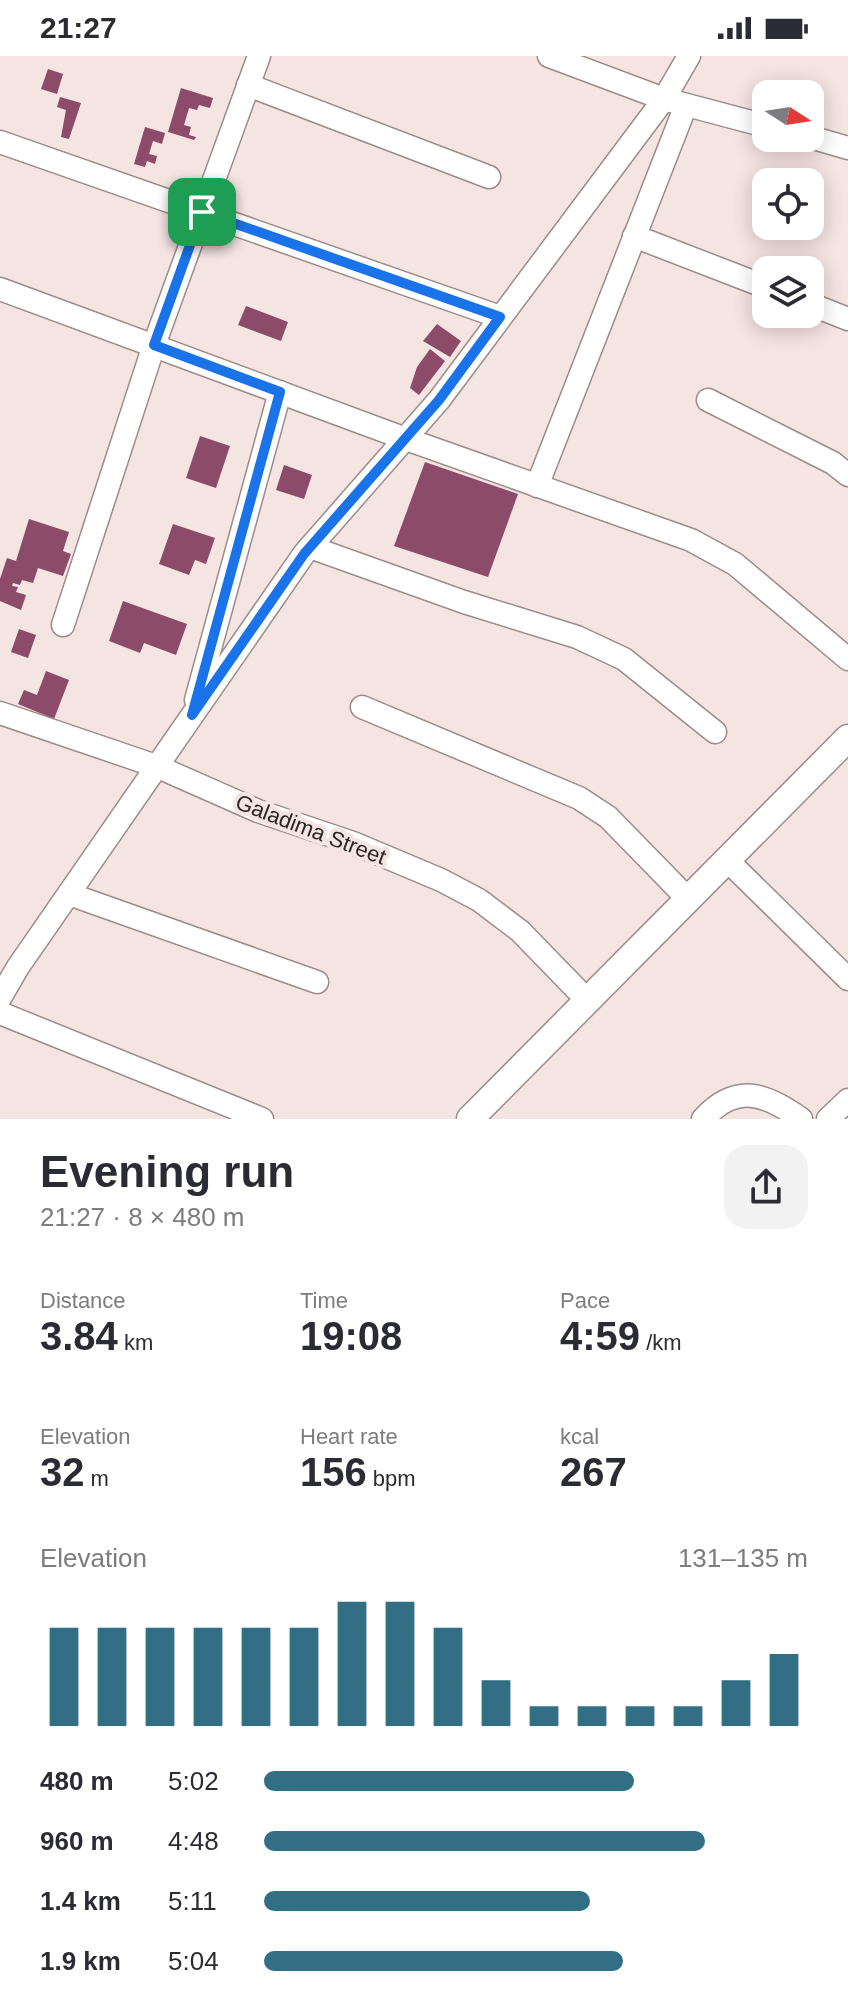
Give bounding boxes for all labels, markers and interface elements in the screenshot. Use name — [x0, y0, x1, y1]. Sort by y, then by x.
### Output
text: 21:27 — [40, 11, 117, 44]
north arrow — [752, 80, 824, 152]
map controls — [752, 80, 824, 328]
button: locate — [752, 168, 824, 240]
pin — [168, 178, 236, 246]
icon: arrive — [180, 190, 224, 234]
button: layers — [752, 256, 824, 328]
street label: Galadima Street — [232, 789, 390, 870]
button: share — [724, 1145, 808, 1229]
text: Evening run — [40, 1147, 294, 1196]
text: 21:27 · 8 × 480 m — [40, 1202, 245, 1232]
text: Distance — [40, 1288, 126, 1313]
text: Time — [300, 1288, 348, 1313]
text: Pace — [560, 1288, 610, 1313]
text: 3.84 — [40, 1314, 118, 1358]
text: 19:08 — [300, 1314, 402, 1358]
text: 4:59 — [560, 1314, 640, 1358]
text: km — [118, 1330, 153, 1355]
text: /km — [640, 1330, 682, 1355]
text: Elevation — [40, 1424, 131, 1449]
text: Heart rate — [300, 1424, 398, 1449]
text: kcal — [560, 1424, 599, 1449]
text: 32 — [40, 1450, 85, 1494]
text: 156 — [300, 1450, 367, 1494]
text: 267 — [560, 1450, 627, 1494]
text: m — [85, 1466, 109, 1491]
text: bpm — [367, 1466, 416, 1491]
text: Elevation — [40, 1543, 147, 1573]
text: 131–135 m — [678, 1543, 808, 1573]
text: 480 m — [40, 1766, 114, 1796]
text: 5:02 — [168, 1766, 219, 1796]
text: 960 m — [40, 1826, 114, 1856]
text: 4:48 — [168, 1826, 219, 1856]
text: 1.4 km — [40, 1886, 121, 1916]
text: 5:11 — [168, 1886, 217, 1916]
text: 1.9 km — [40, 1946, 121, 1976]
text: 5:04 — [168, 1946, 219, 1976]

